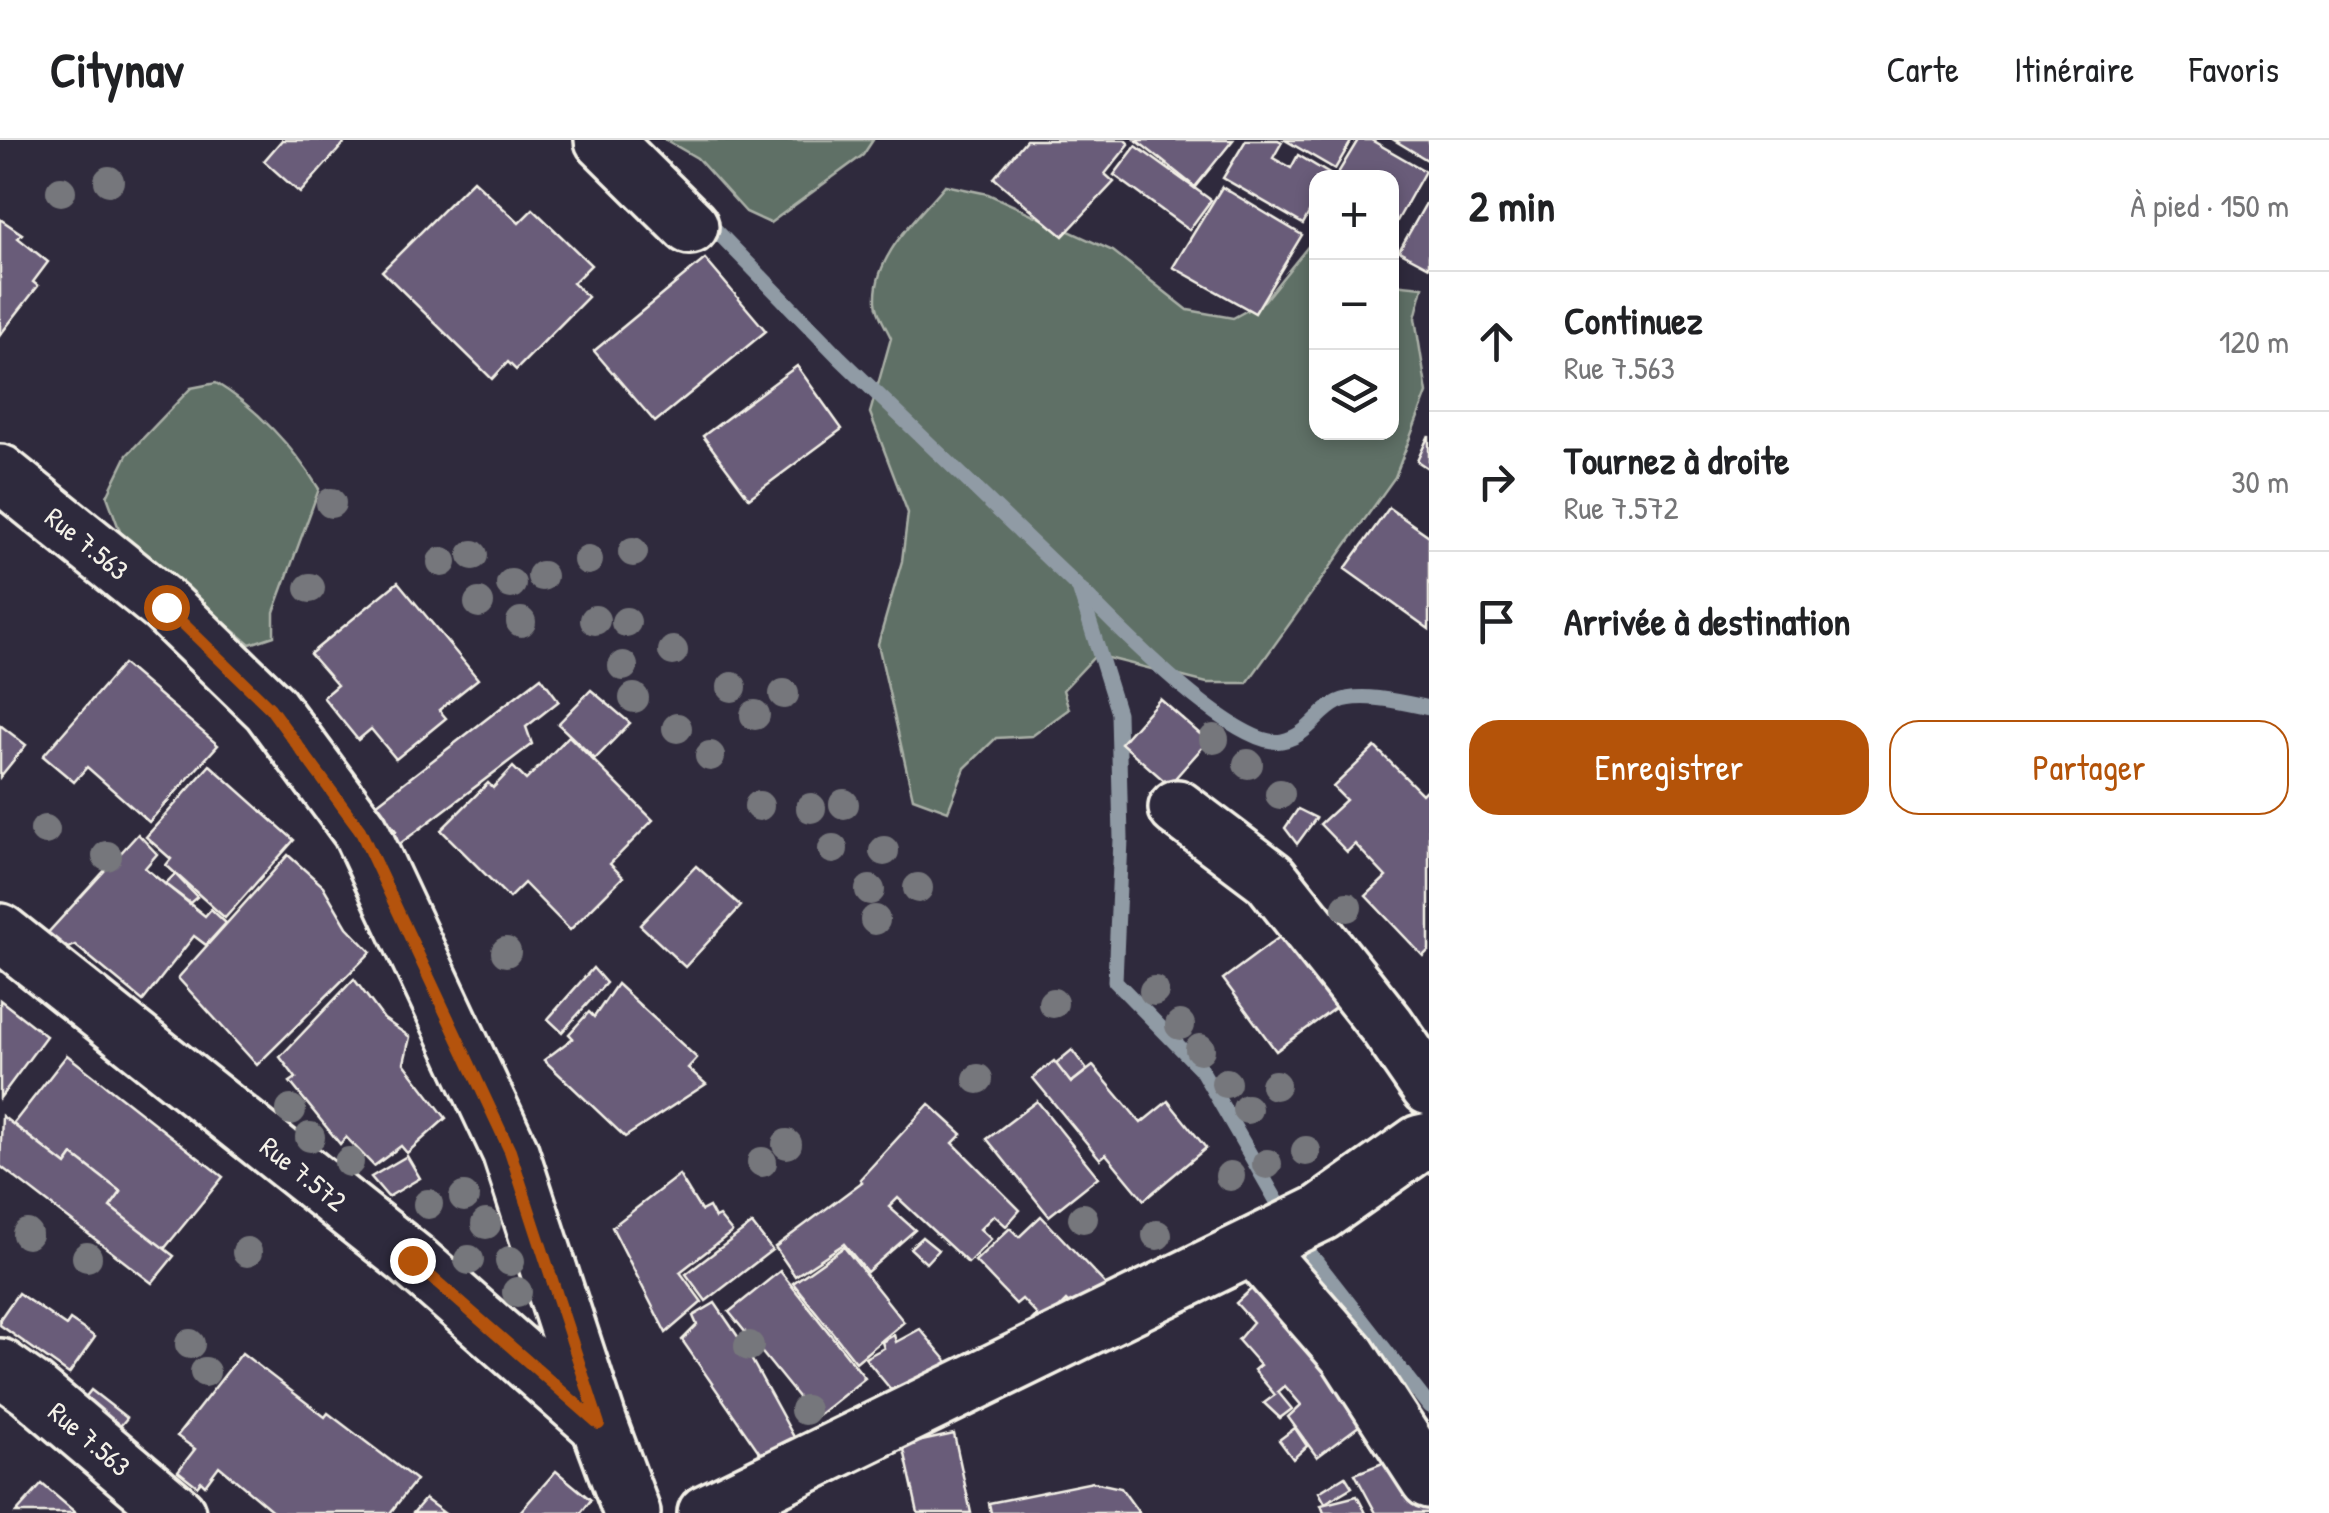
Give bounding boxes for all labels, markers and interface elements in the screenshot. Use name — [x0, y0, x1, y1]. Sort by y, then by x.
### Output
text: Citynav — [50, 37, 184, 102]
text: Carte — [1887, 46, 1959, 93]
text: Itinéraire — [2014, 46, 2134, 93]
text: Favoris — [2189, 46, 2279, 93]
map controls — [1309, 170, 1399, 440]
button: + — [1309, 170, 1399, 260]
text: 2 min — [1469, 177, 1555, 234]
text: À pied · 150 m — [2130, 184, 2289, 227]
button: − — [1309, 260, 1399, 350]
text: Continuez — [1564, 294, 1703, 346]
icon: ahead — [1469, 314, 1524, 369]
text: 120 m — [2219, 320, 2289, 363]
text: Rue 7.563 — [1564, 346, 1675, 389]
button: layers — [1309, 350, 1399, 440]
text: Tournez à droite — [1564, 434, 1789, 486]
icon: right — [1469, 454, 1524, 509]
text: 30 m — [2231, 460, 2289, 503]
text: Rue 7.572 — [1564, 486, 1678, 529]
street label: Rue 7.563 — [37, 498, 137, 589]
route start — [144, 585, 190, 631]
icon: arrive — [1469, 594, 1524, 649]
text: Arrivée à destination — [1564, 595, 1850, 647]
button: Enregistrer — [1469, 720, 1869, 815]
button: Partager — [1889, 720, 2289, 815]
street label: Rue 7.572 — [253, 1128, 355, 1220]
route end — [390, 1238, 436, 1284]
street label: Rue 7.563 — [40, 1393, 139, 1485]

